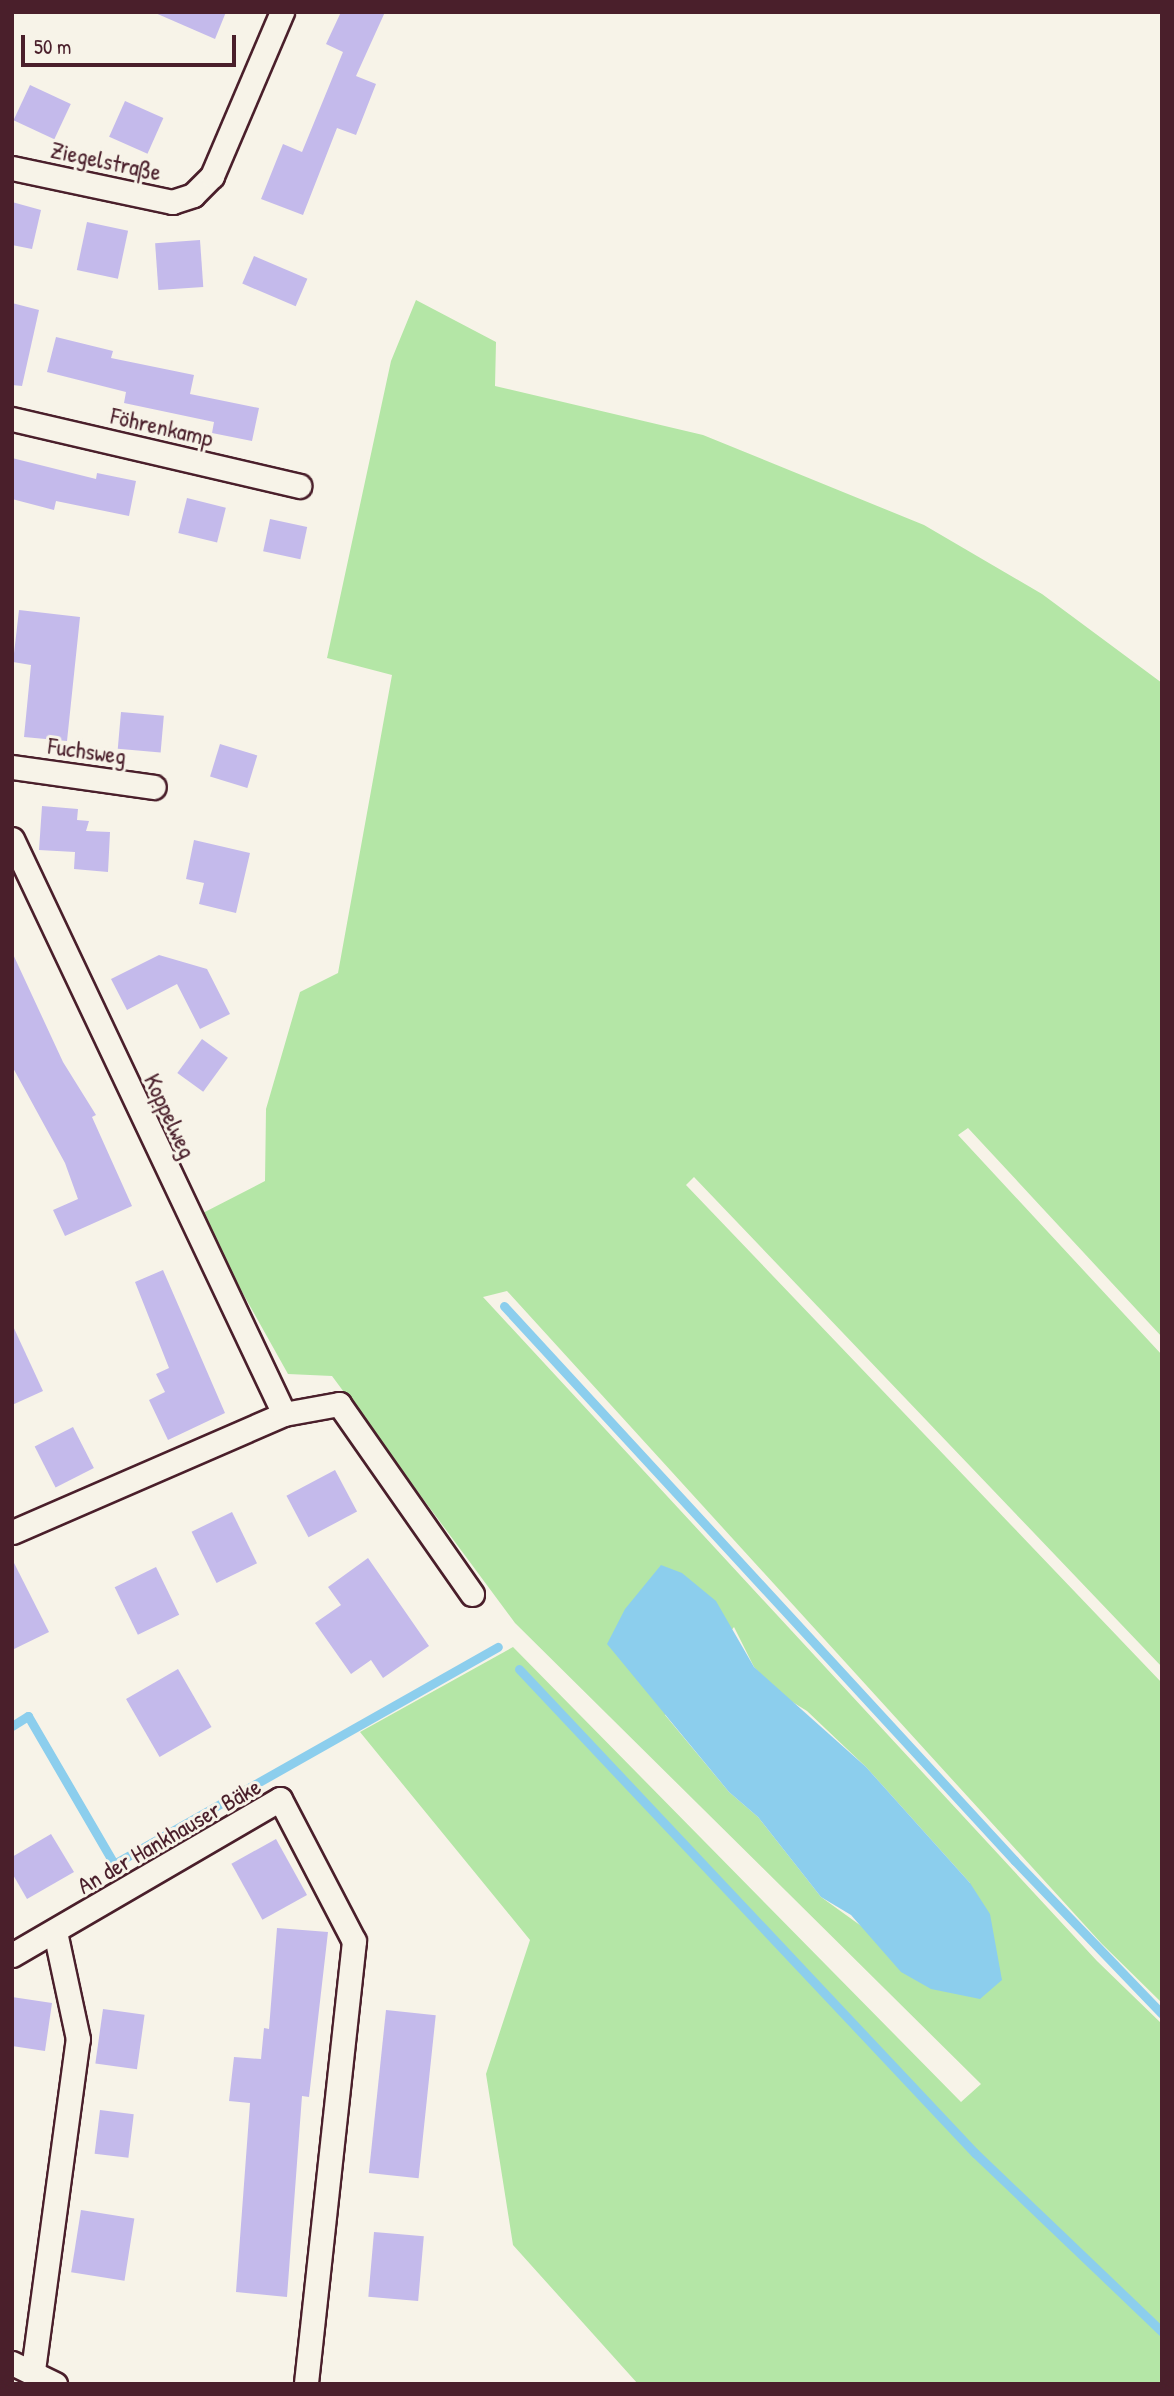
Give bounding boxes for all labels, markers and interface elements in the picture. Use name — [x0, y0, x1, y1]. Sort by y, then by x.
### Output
scale bar — [24, 21, 240, 65]
text: 50 m — [34, 32, 71, 61]
street label: Ziegelstraße — [48, 135, 164, 187]
street label: Föhrenkamp — [108, 401, 216, 453]
street label: Fuchsweg — [46, 731, 128, 771]
street label: Koppelweg — [138, 1069, 202, 1163]
street label: An der Hankhauser Bäke — [72, 1772, 266, 1900]

